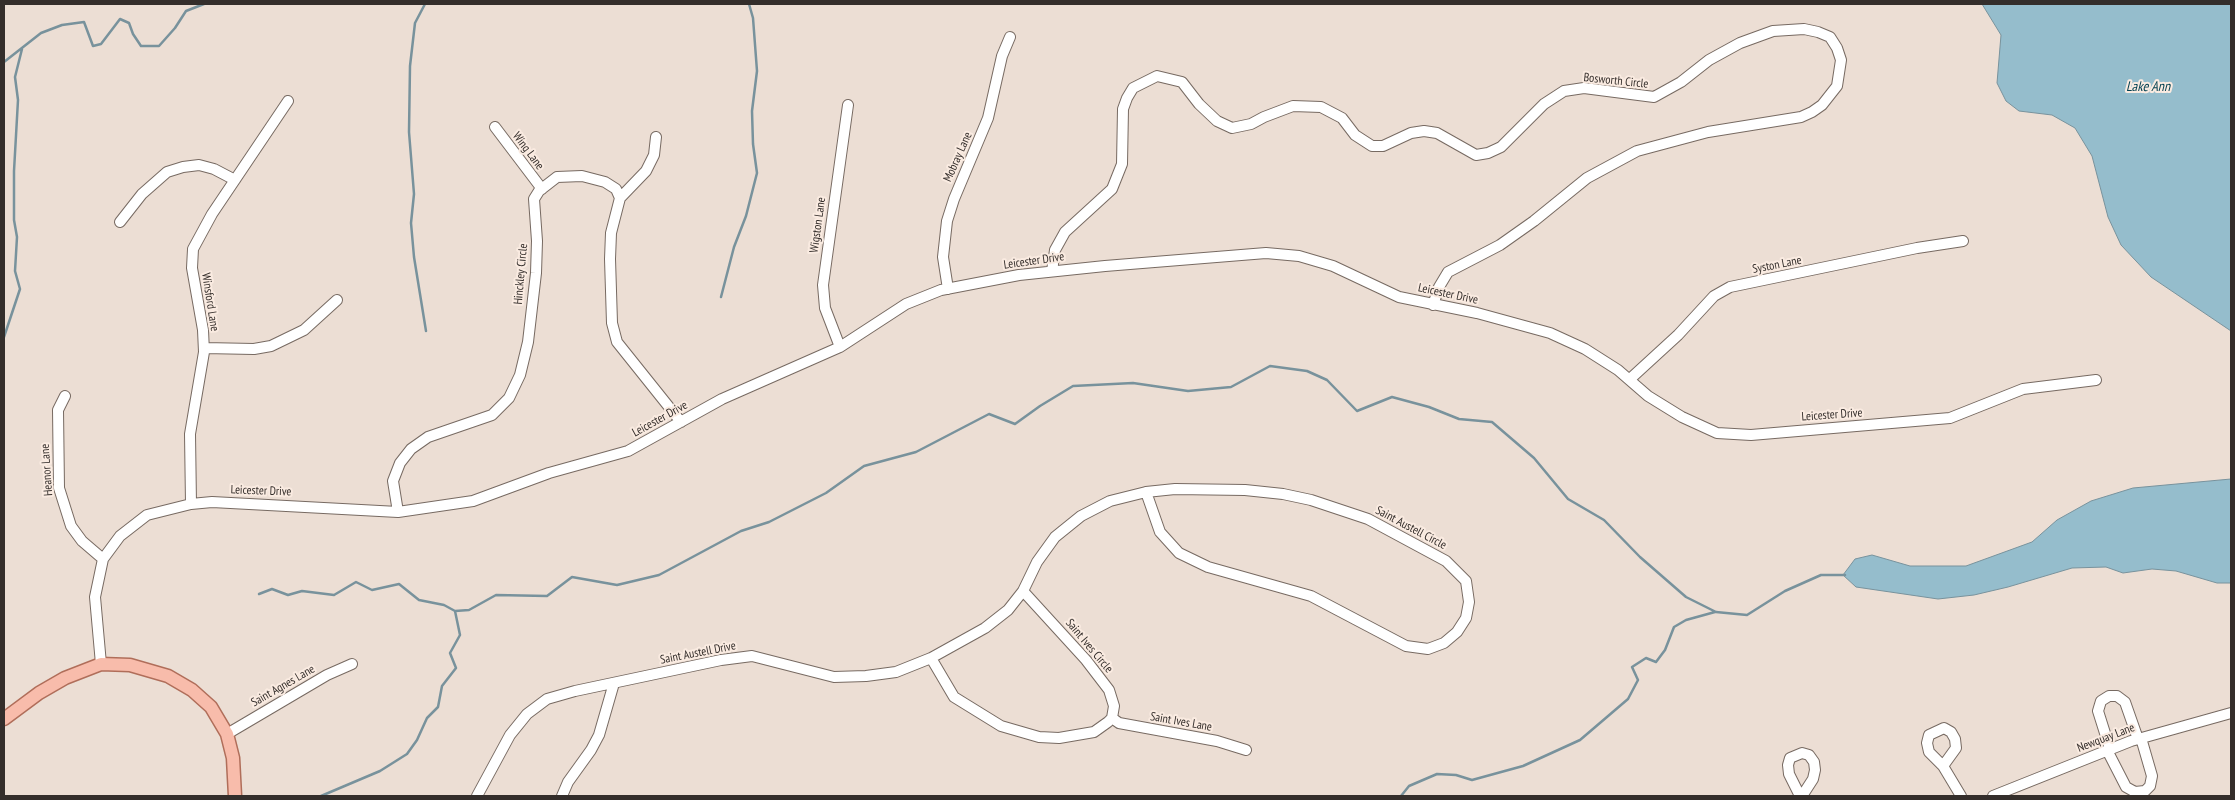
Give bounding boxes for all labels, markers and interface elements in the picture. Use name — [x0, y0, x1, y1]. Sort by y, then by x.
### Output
street label: Bosworth Circle — [1583, 70, 1649, 92]
water label: Lake Ann — [2126, 79, 2170, 95]
street label: Wing Lane — [509, 129, 547, 173]
street label: Mobray Lane — [941, 130, 975, 184]
street label: Wigston Lane — [807, 196, 829, 254]
street label: Hinckley Circle — [511, 243, 531, 305]
street label: Leicester Drive — [1003, 250, 1065, 272]
street label: Syston Lane — [1751, 253, 1803, 277]
street label: Winsford Lane — [198, 272, 222, 332]
street label: Leicester Drive — [1417, 281, 1479, 307]
street label: Leicester Drive — [630, 398, 690, 440]
street label: Leicester Drive — [1801, 406, 1863, 424]
street label: Heanor Lane — [38, 443, 56, 497]
street label: Leicester Drive — [230, 483, 292, 499]
street label: Saint Austell Circle — [1373, 503, 1449, 553]
street label: Saint Ives Circle — [1062, 616, 1116, 676]
street label: Saint Austell Drive — [659, 639, 737, 667]
street label: Saint Agnes Lane — [249, 662, 317, 710]
street label: Saint Ives Lane — [1149, 709, 1213, 735]
street label: Newquay Lane — [2075, 720, 2137, 756]

